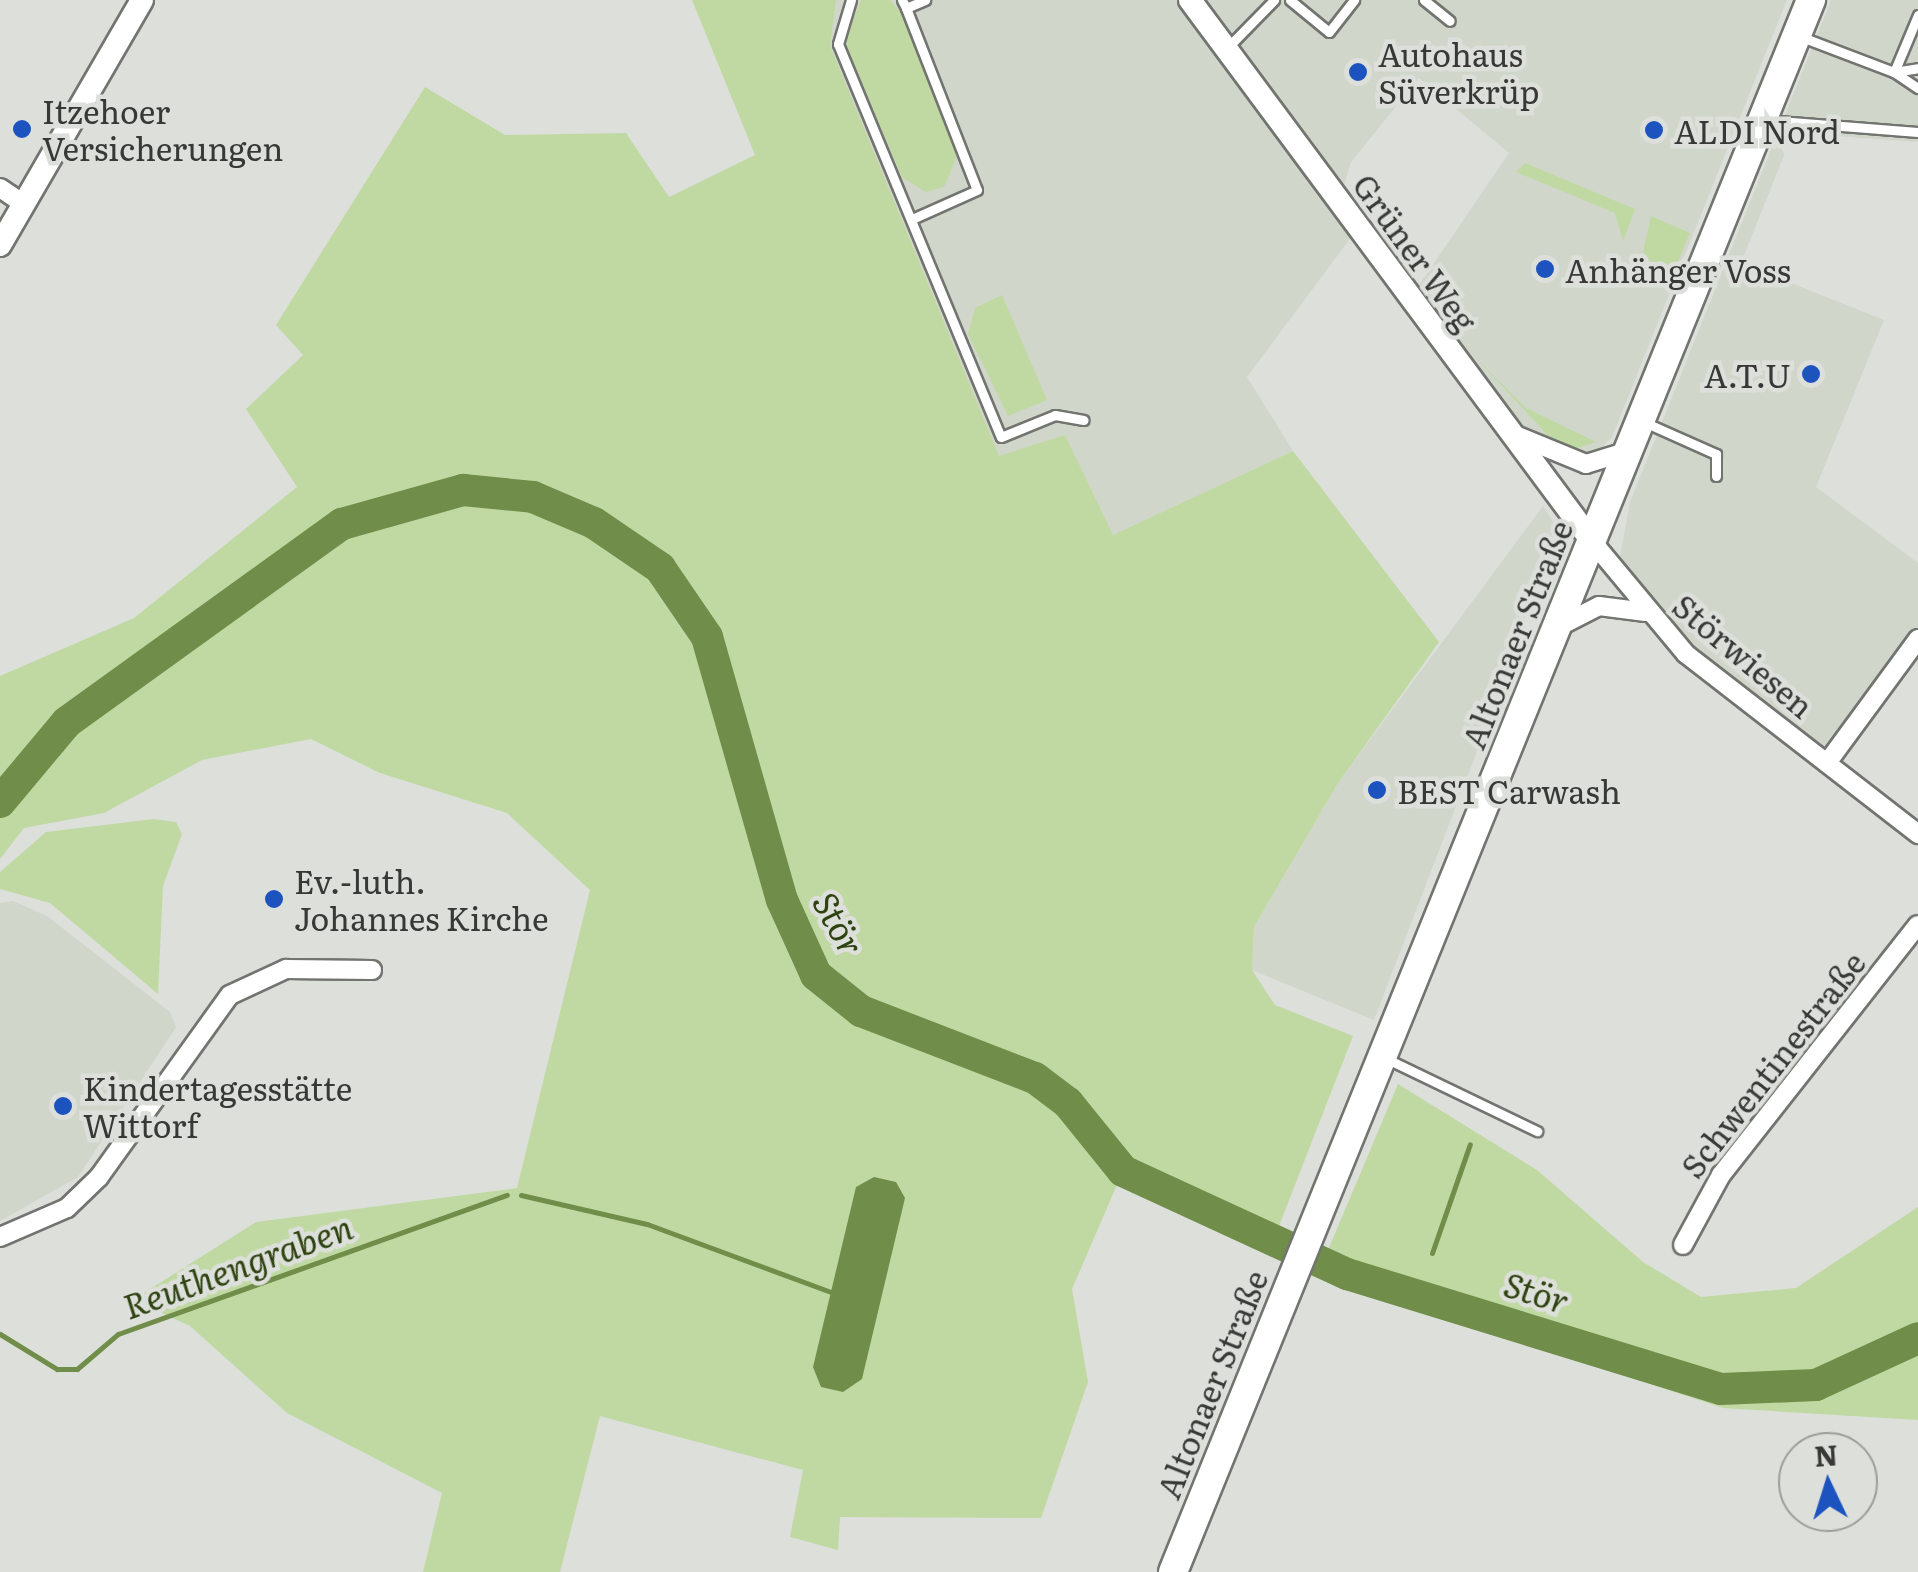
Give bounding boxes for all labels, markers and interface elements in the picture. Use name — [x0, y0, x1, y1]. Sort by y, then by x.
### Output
place label: Autohaus Süverkrüp — [1378, 35, 1540, 110]
marker: Autohaus Süverkrüp — [1347, 61, 1369, 83]
place label: Itzehoer Versicherungen — [42, 92, 283, 167]
place label: ALDI Nord — [1674, 111, 1840, 149]
marker: Itzehoer Versicherungen — [11, 118, 33, 140]
marker: ALDI Nord — [1643, 119, 1665, 141]
street label: Grüner Weg — [1346, 166, 1486, 338]
place label: Anhänger Voss — [1565, 250, 1791, 288]
marker: Anhänger Voss — [1534, 258, 1556, 280]
place label: A.T.U — [1704, 355, 1791, 393]
marker: A.T.U — [1800, 363, 1822, 385]
street label: Altonaer Straße — [1453, 514, 1579, 754]
street label: Störwiesen — [1666, 585, 1822, 725]
place label: BEST Carwash — [1397, 771, 1621, 809]
marker: BEST Carwash — [1366, 779, 1388, 801]
place label: Ev.-luth. Johannes Kirche — [294, 862, 549, 937]
water label: Stör — [806, 884, 874, 962]
marker: Ev.-luth. Johannes Kirche — [263, 888, 285, 910]
street label: Schwentinestraße — [1672, 943, 1872, 1185]
place label: Kindertagesstätte Wittorf — [83, 1069, 352, 1144]
marker: Kindertagesstätte Wittorf — [52, 1095, 74, 1117]
water label: Reuthengraben — [116, 1204, 358, 1326]
water label: Stör — [1499, 1261, 1575, 1321]
street label: Altonaer Straße — [1148, 1264, 1274, 1504]
north arrow — [1778, 1432, 1878, 1532]
text: N — [1813, 1432, 1839, 1476]

